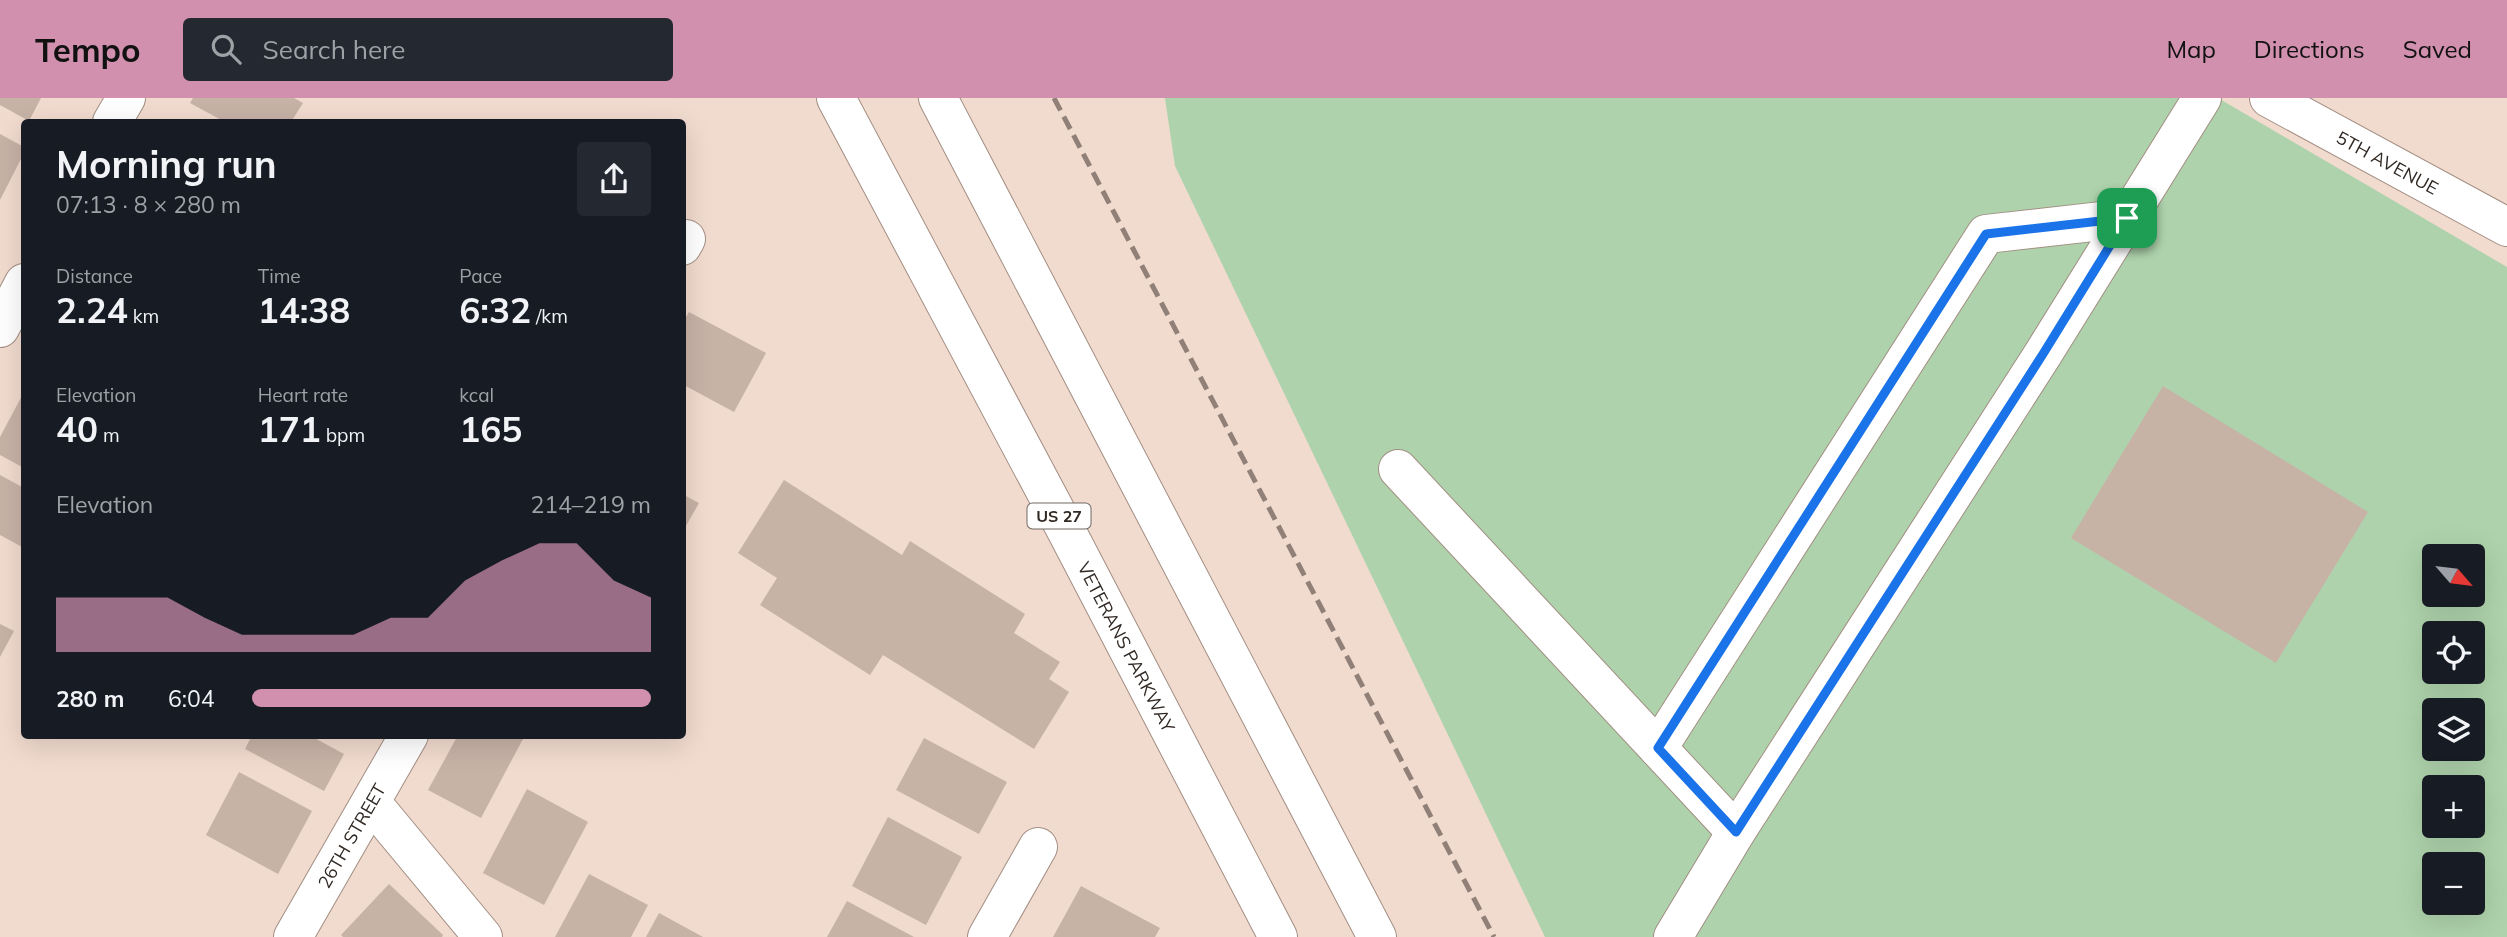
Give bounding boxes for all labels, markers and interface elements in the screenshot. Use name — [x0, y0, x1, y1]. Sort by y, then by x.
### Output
search box — [183, 18, 673, 81]
text: Tempo — [35, 29, 141, 70]
icon: search — [207, 30, 245, 68]
text: Search here — [263, 33, 406, 66]
text: Map — [2166, 34, 2216, 64]
text: Directions — [2254, 34, 2365, 64]
text: Saved — [2403, 34, 2472, 64]
street label: 5TH AVENUE — [2333, 125, 2443, 199]
text: Morning run — [56, 140, 277, 188]
button: share — [577, 142, 651, 216]
pin — [2097, 188, 2157, 248]
text: 07:13 · 8 × 280 m — [56, 190, 241, 219]
icon: arrive — [2108, 199, 2146, 237]
text: Distance — [56, 264, 133, 288]
text: Time — [258, 264, 301, 288]
text: Pace — [459, 264, 502, 288]
text: 2.24 — [56, 288, 128, 332]
text: 14:38 — [258, 288, 350, 332]
text: 6:32 — [459, 288, 531, 332]
text: km — [128, 304, 159, 328]
text: /km — [531, 304, 568, 328]
text: Elevation — [56, 383, 136, 407]
text: Heart rate — [258, 383, 348, 407]
text: kcal — [459, 383, 494, 407]
text: 40 — [56, 407, 98, 451]
text: 171 — [258, 407, 321, 451]
text: 165 — [459, 407, 522, 451]
text: m — [98, 423, 120, 447]
text: bpm — [321, 423, 365, 447]
text: Elevation — [56, 490, 153, 519]
text: 214–219 m — [530, 490, 651, 519]
road number: US 27 — [1028, 504, 1090, 528]
north arrow — [2422, 544, 2485, 607]
map controls — [2422, 544, 2485, 915]
street label: VETERANS PARKWAY — [1073, 558, 1181, 737]
button: locate — [2422, 621, 2485, 684]
text: 280 m — [56, 684, 124, 713]
text: 6:04 — [168, 684, 215, 713]
button: layers — [2422, 698, 2485, 761]
button: + — [2422, 775, 2485, 838]
street label: 26TH STREET — [312, 779, 390, 892]
button: − — [2422, 852, 2485, 915]

